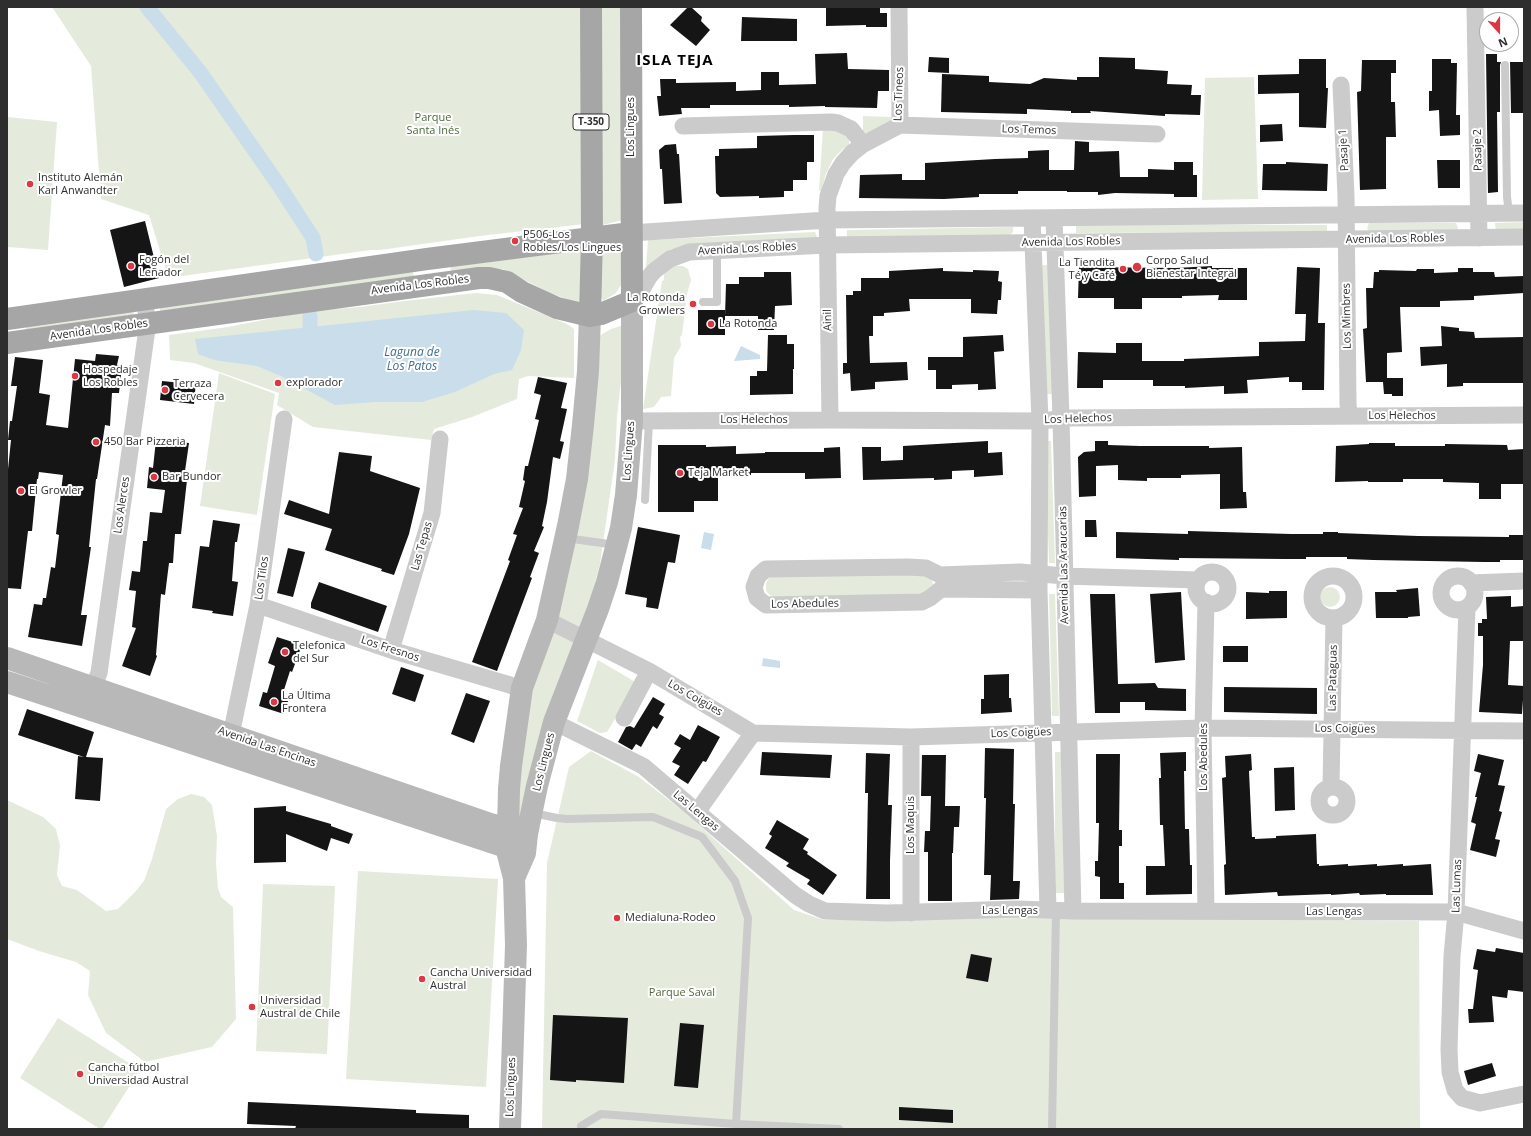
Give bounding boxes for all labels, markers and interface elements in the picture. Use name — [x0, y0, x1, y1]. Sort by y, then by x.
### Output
north arrow — [1479, 12, 1519, 52]
text: N — [1496, 34, 1510, 51]
district label: ISLA TEJA — [636, 52, 714, 70]
street label: Los Tineos — [891, 67, 907, 121]
street label: Los Lingues — [624, 97, 638, 157]
park label: Parque Santa Inés — [406, 111, 460, 137]
road number: T-350 — [573, 114, 609, 130]
street label: Los Temos — [1001, 122, 1057, 138]
street label: Pasaje 1 — [1336, 129, 1352, 171]
street label: Pasaje 2 — [1471, 129, 1485, 171]
place label: Instituto Alemán Karl Anwandter — [38, 171, 123, 197]
marker: Instituto Alemán Karl Anwandter — [25, 179, 35, 189]
place label: P506-Los Robles/Los Lingues — [523, 228, 621, 254]
street label: Avenida Los Robles — [1346, 232, 1444, 246]
street label: Avenida Los Robles — [1022, 235, 1120, 249]
marker: P506-Los Robles/Los Lingues — [510, 236, 520, 246]
street label: Avenida Los Robles — [697, 240, 797, 258]
place label: Fogón del Leñador — [139, 253, 189, 279]
place label: Corpo Salud Bienestar Integral — [1146, 254, 1237, 280]
place label: La Tiendita Té y Café — [1059, 256, 1115, 282]
marker: Fogón del Leñador — [126, 261, 136, 271]
marker: Corpo Salud Bienestar Integral — [1131, 261, 1143, 273]
marker: La Tiendita Té y Café — [1118, 264, 1128, 274]
street label: Avenida Los Robles — [370, 272, 470, 298]
street label: Los Mimbres — [1340, 283, 1354, 349]
place label: La Rotonda Growlers — [627, 291, 685, 317]
marker: La Rotonda Growlers — [688, 299, 698, 309]
street label: Ainil — [821, 309, 835, 331]
street label: Avenida Los Robles — [49, 317, 149, 343]
place label: La Rotonda — [719, 317, 777, 331]
marker: La Rotonda — [706, 319, 716, 329]
water label: Laguna de Los Patos — [384, 346, 440, 374]
place label: Hospedaje Los Robles — [83, 363, 138, 389]
marker: Hospedaje Los Robles — [70, 371, 80, 381]
place label: explorador — [286, 376, 343, 390]
place label: Terraza Cervecera — [173, 377, 224, 403]
marker: explorador — [273, 378, 283, 388]
marker: Terraza Cervecera — [160, 385, 170, 395]
street label: Los Helechos — [1368, 409, 1436, 423]
street label: Los Helechos — [1044, 411, 1112, 427]
street label: Los Helechos — [720, 413, 788, 427]
street label: Los Lingues — [620, 421, 638, 481]
place label: 450 Bar Pizzeria — [104, 435, 186, 449]
marker: 450 Bar Pizzeria — [91, 437, 101, 447]
place label: Teja Market — [688, 466, 748, 480]
marker: Teja Market — [675, 468, 685, 478]
place label: Bar Bundor — [162, 470, 221, 484]
marker: Bar Bundor — [149, 472, 159, 482]
street label: Los Alerces — [111, 476, 133, 534]
place label: El Growler — [29, 484, 82, 498]
marker: El Growler — [16, 486, 26, 496]
street label: Avenida Las Araucarias — [1056, 506, 1072, 624]
street label: Las Tepas — [409, 520, 435, 572]
street label: Los Tilos — [252, 555, 272, 601]
street label: Los Abedules — [771, 597, 839, 611]
street label: Los Fresnos — [359, 633, 421, 665]
place label: Telefonica del Sur — [293, 639, 345, 665]
street label: Las Pataguas — [1326, 644, 1340, 712]
marker: Telefonica del Sur — [280, 647, 290, 657]
street label: Los Coigües — [665, 677, 725, 719]
place label: La Última Frontera — [282, 689, 331, 715]
marker: La Última Frontera — [269, 697, 279, 707]
street label: Los Coigües — [1314, 722, 1376, 736]
street label: Los Abedules — [1197, 723, 1211, 791]
street label: Avenida Las Encinas — [216, 724, 318, 770]
street label: Los Coigües — [990, 725, 1052, 741]
street label: Los Lingues — [530, 731, 558, 793]
street label: Las Lengas — [670, 788, 722, 834]
street label: Los Maquis — [904, 796, 918, 854]
street label: Las Lumas — [1449, 859, 1465, 913]
street label: Las Lengas — [982, 904, 1038, 918]
street label: Las Lengas — [1306, 905, 1362, 919]
place label: Medialuna-Rodeo — [625, 911, 716, 925]
marker: Medialuna-Rodeo — [612, 913, 622, 923]
place label: Cancha Universidad Austral — [430, 966, 532, 992]
marker: Cancha Universidad Austral — [417, 974, 427, 984]
park label: Parque Saval — [649, 986, 715, 1000]
place label: Universidad Austral de Chile — [260, 994, 340, 1020]
marker: Universidad Austral de Chile — [247, 1002, 257, 1012]
street label: Los Lingues — [503, 1057, 519, 1117]
place label: Cancha fútbol Universidad Austral — [88, 1061, 188, 1087]
marker: Cancha fútbol Universidad Austral — [75, 1069, 85, 1079]

